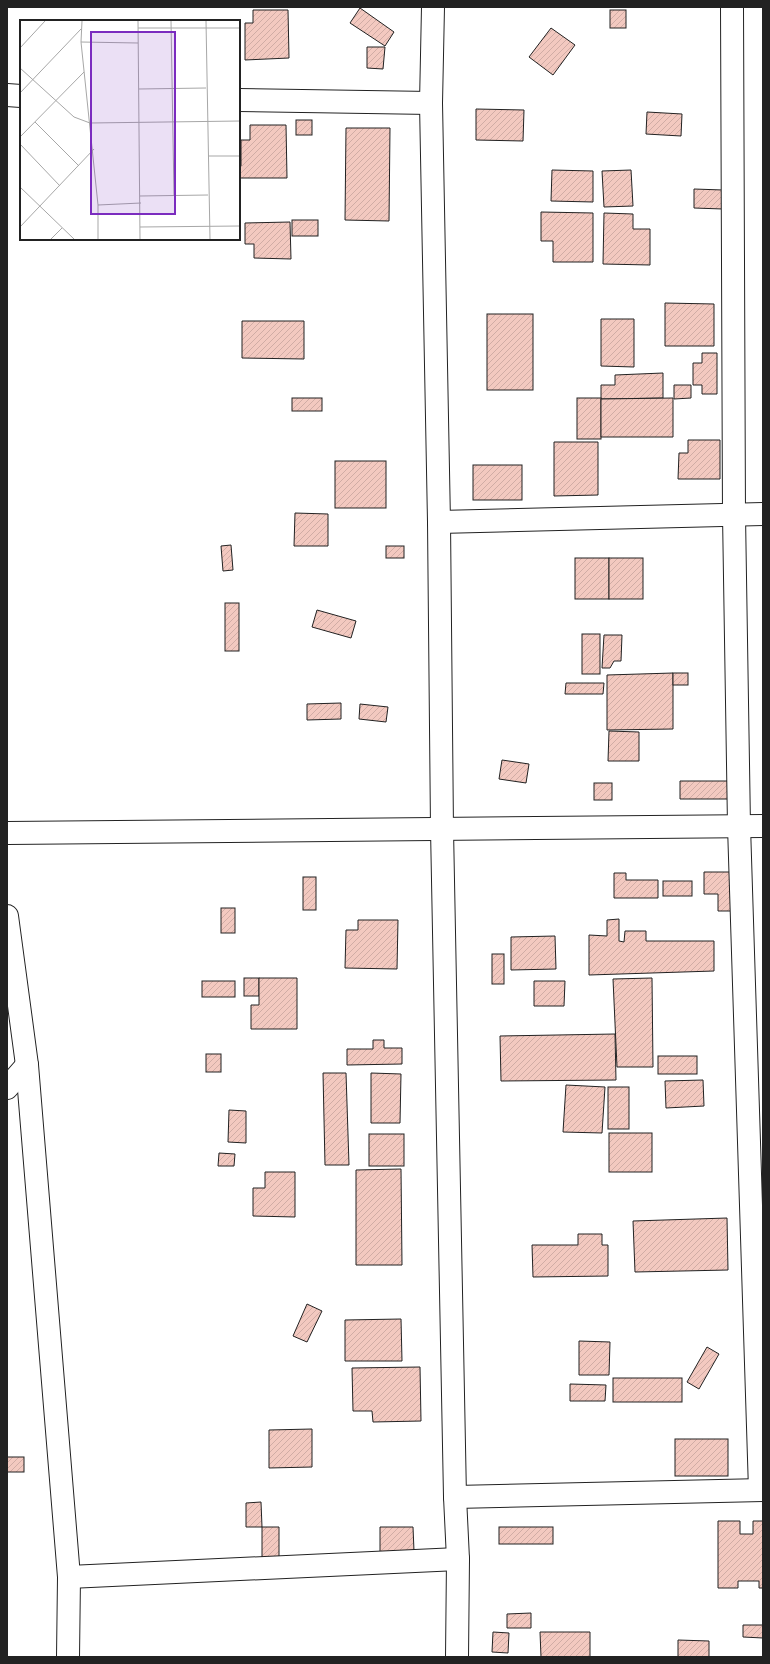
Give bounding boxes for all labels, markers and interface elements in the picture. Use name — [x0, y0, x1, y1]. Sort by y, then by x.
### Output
inset map — [20, 20, 240, 240]

